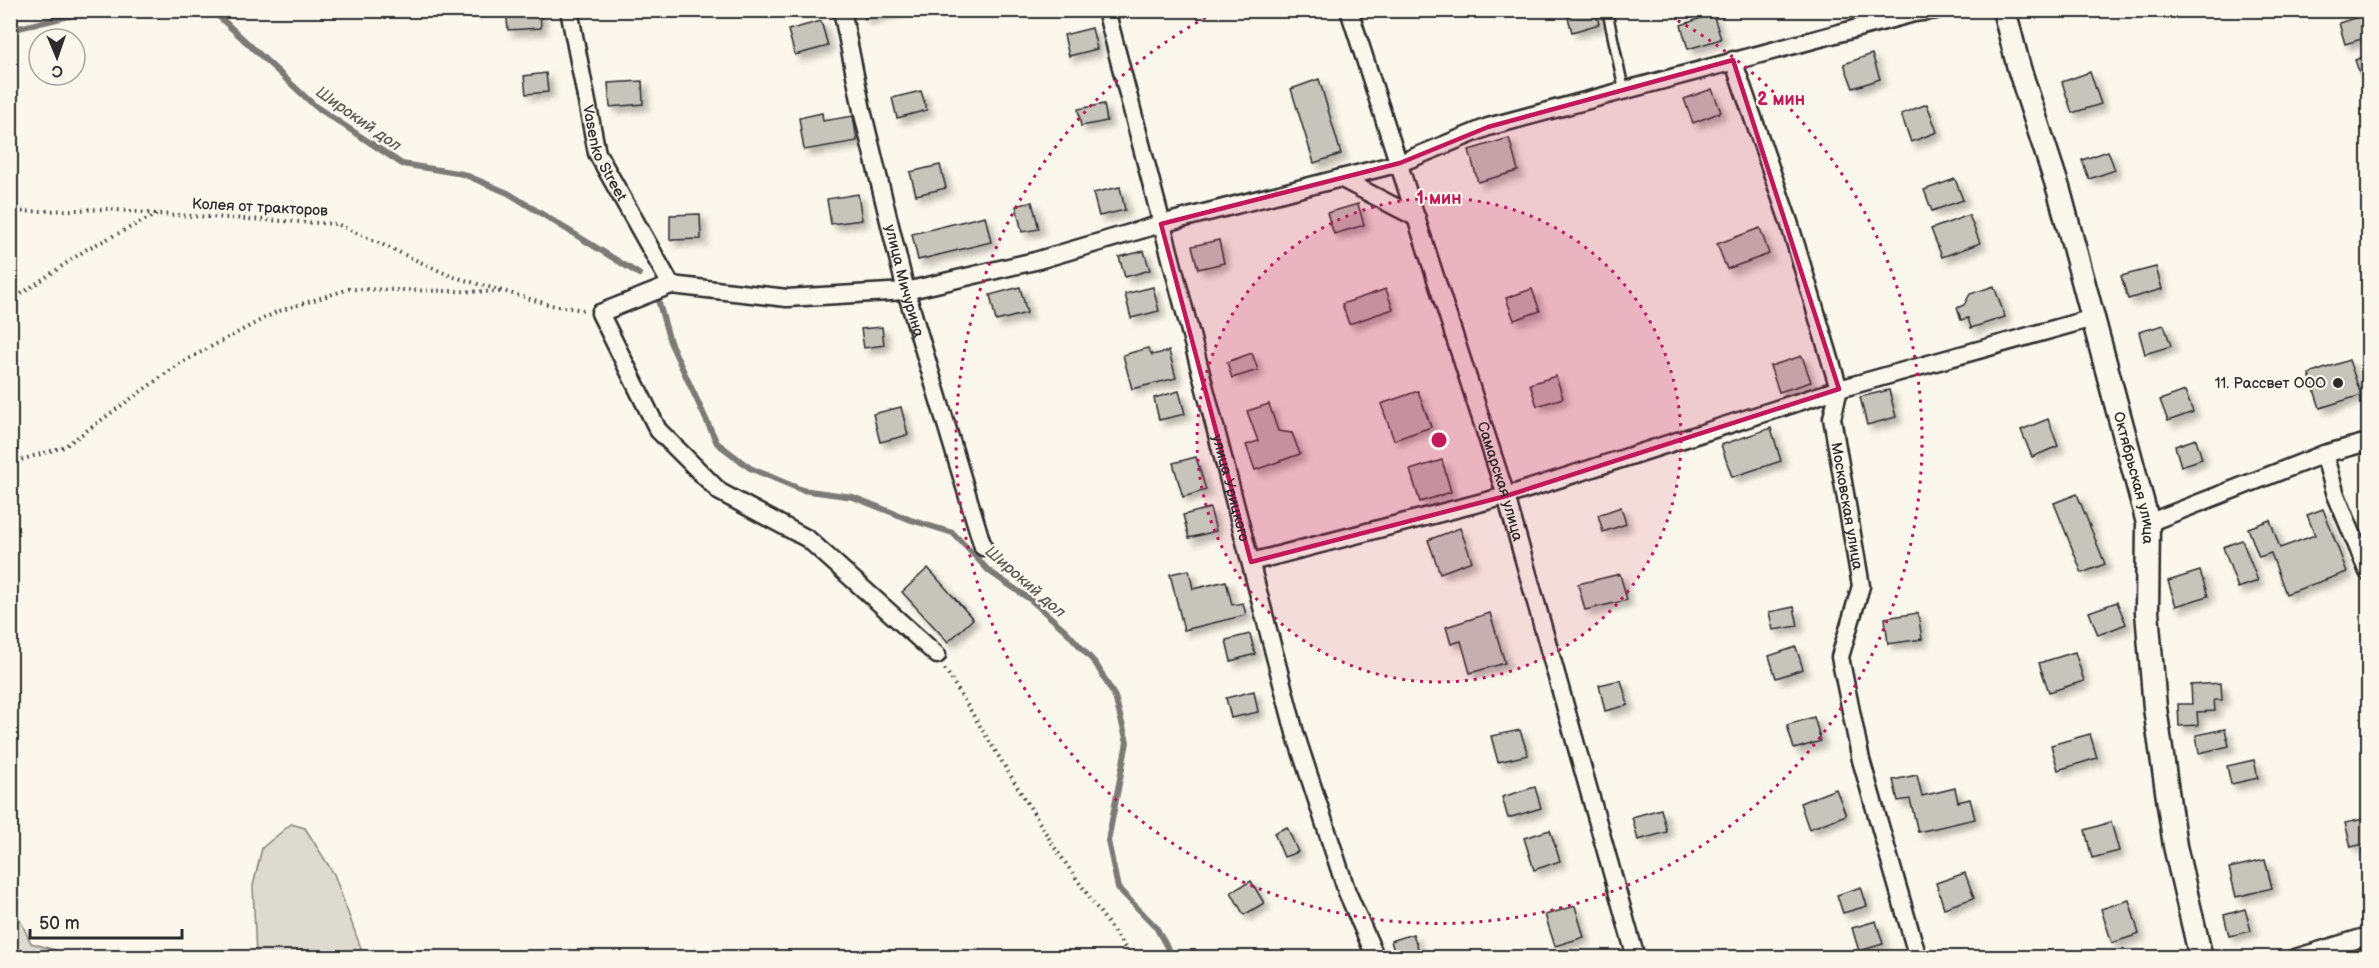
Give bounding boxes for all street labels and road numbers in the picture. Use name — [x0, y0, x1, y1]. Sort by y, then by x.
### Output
street label: Vasenko Street — [578, 103, 631, 205]
street label: Колея от тракторов — [192, 194, 329, 221]
street label: улица Мичурина — [880, 223, 928, 339]
street label: Октябрьская улица — [2109, 410, 2158, 544]
street label: Самарская улица — [1473, 419, 1527, 543]
street label: улица Урицкого — [1207, 432, 1254, 544]
street label: Московская улица — [1826, 441, 1867, 572]

